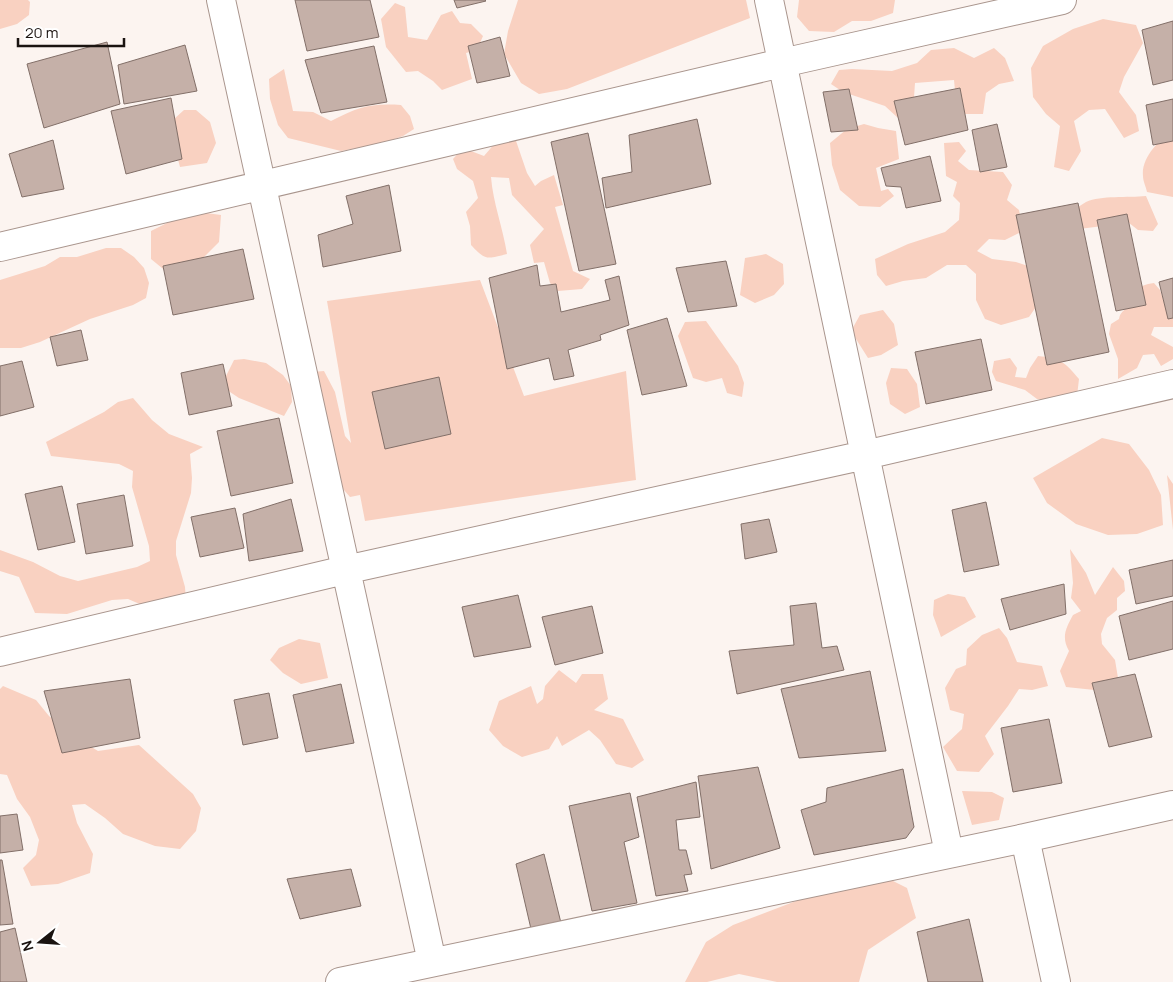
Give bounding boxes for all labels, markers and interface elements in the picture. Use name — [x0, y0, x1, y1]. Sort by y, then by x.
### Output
scale bar — [18, 15, 124, 47]
text: 20 m — [25, 22, 58, 43]
north arrow — [15, 917, 65, 967]
text: N — [17, 938, 38, 954]

